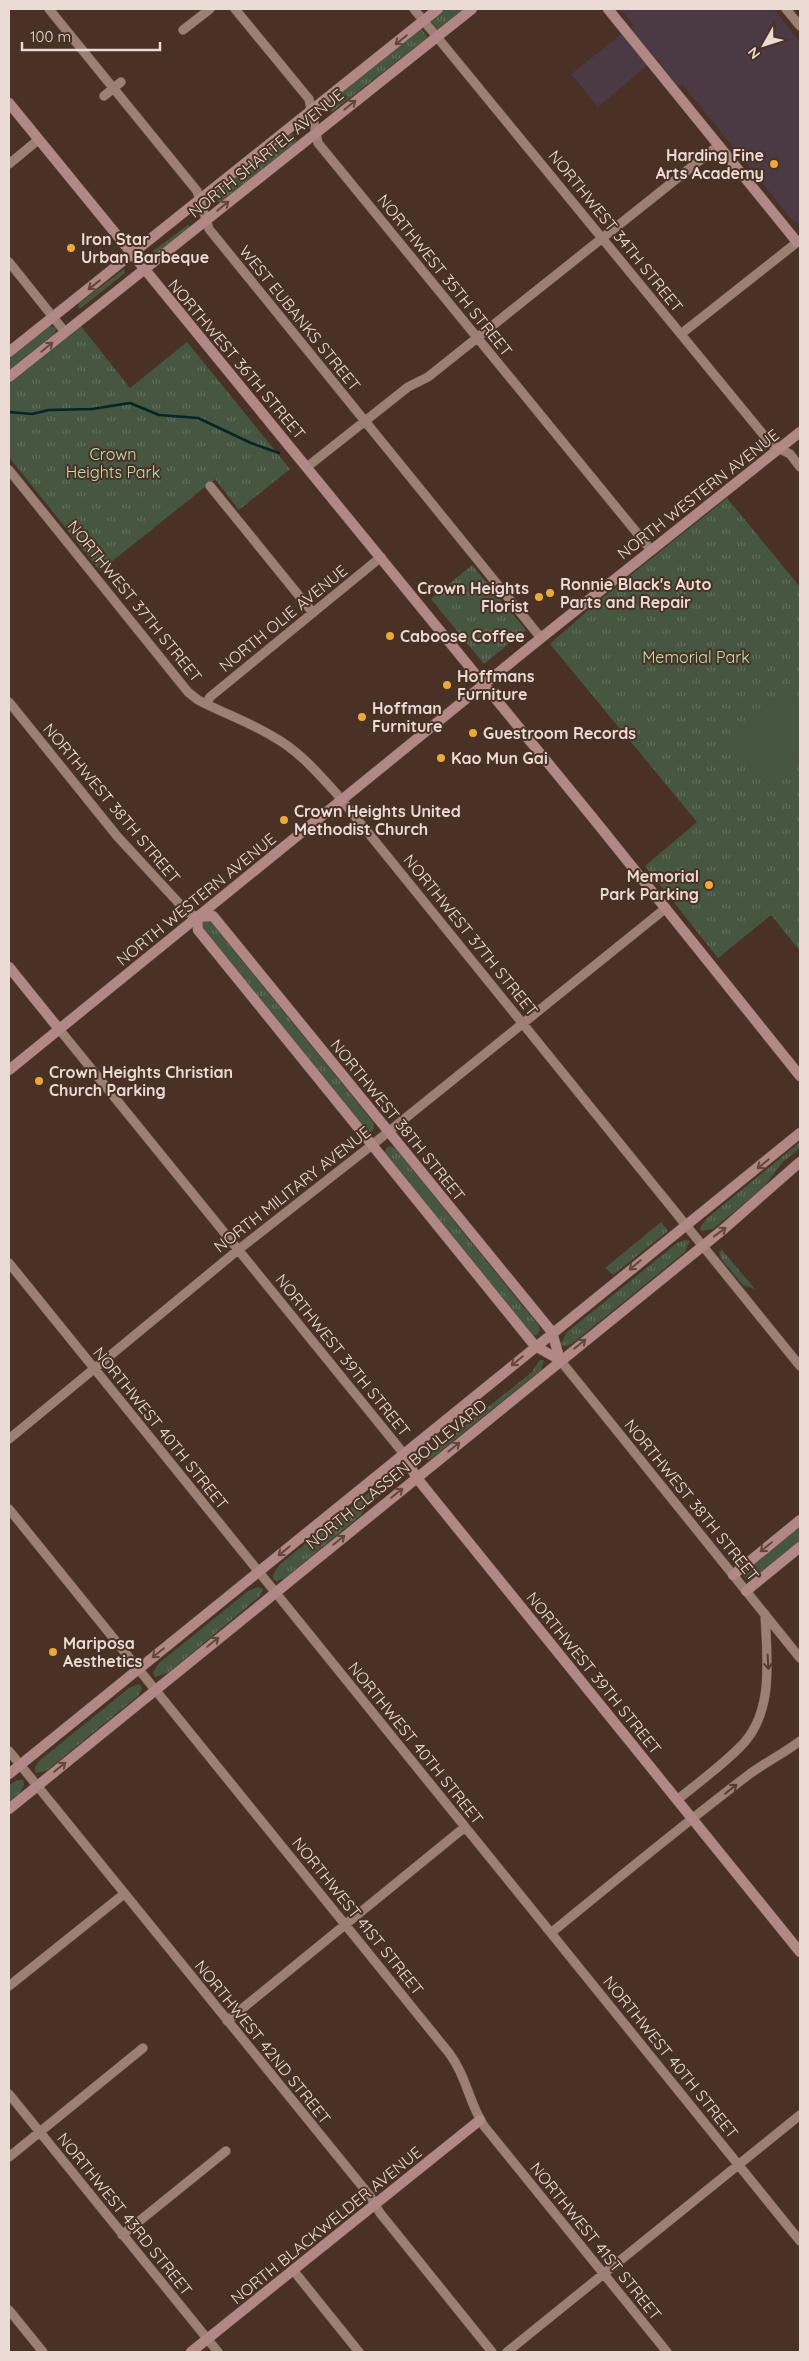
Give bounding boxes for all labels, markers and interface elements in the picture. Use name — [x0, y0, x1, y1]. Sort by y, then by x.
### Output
scale bar — [22, 20, 160, 52]
north arrow — [739, 20, 789, 70]
text: 100 m — [30, 27, 71, 46]
one-way arrow — [395, 34, 408, 45]
text: N — [744, 44, 764, 63]
street label: NORTH SHARTEL AVENUE — [184, 84, 348, 222]
one-way arrow — [343, 99, 356, 110]
place label: Harding Fine Arts Academy — [656, 145, 764, 183]
street label: NORTHWEST 34TH STREET — [544, 146, 688, 316]
marker: Harding Fine Arts Academy — [768, 158, 780, 170]
street label: NORTHWEST 35TH STREET — [373, 190, 517, 360]
one-way arrow — [216, 201, 229, 212]
place label: Iron Star Urban Barbeque — [81, 229, 209, 267]
street label: WEST EUBANKS STREET — [235, 241, 365, 395]
marker: Iron Star Urban Barbeque — [65, 242, 77, 254]
street label: NORTHWEST 36TH STREET — [164, 275, 310, 443]
one-way arrow — [88, 279, 101, 290]
one-way arrow — [40, 341, 53, 352]
street label: NORTH WESTERN AVENUE — [613, 425, 783, 563]
park label: Crown Heights Park — [66, 444, 160, 482]
street label: NORTHWEST 37TH STREET — [64, 516, 207, 686]
street label: NORTH OLIE AVENUE — [215, 560, 351, 676]
place label: Ronnie Black's Auto Parts and Repair — [560, 574, 711, 612]
place label: Crown Heights Florist — [417, 578, 529, 616]
marker: Ronnie Black's Auto Parts and Repair — [544, 587, 556, 599]
marker: Crown Heights Florist — [533, 591, 545, 603]
place label: Caboose Coffee — [400, 626, 525, 646]
marker: Caboose Coffee — [384, 630, 396, 642]
park label: Memorial Park — [642, 647, 750, 667]
place label: Hoffmans Furniture — [457, 666, 535, 704]
marker: Hoffmans Furniture — [441, 679, 453, 691]
place label: Hoffman Furniture — [372, 698, 442, 736]
marker: Hoffman Furniture — [356, 711, 368, 723]
street label: NORTHWEST 38TH STREET — [39, 719, 185, 887]
place label: Guestroom Records — [483, 723, 636, 743]
marker: Guestroom Records — [467, 727, 479, 739]
place label: Kao Mun Gai — [451, 748, 548, 768]
marker: Kao Mun Gai — [435, 752, 447, 764]
place label: Crown Heights United Methodist Church — [294, 801, 461, 839]
marker: Crown Heights United Methodist Church — [278, 814, 290, 826]
street label: NORTH WESTERN AVENUE — [112, 828, 280, 970]
street label: NORTHWEST 37TH STREET — [400, 850, 543, 1020]
place label: Memorial Park Parking — [600, 866, 699, 904]
marker: Memorial Park Parking — [703, 879, 715, 891]
street label: NORTHWEST 38TH STREET — [326, 1035, 470, 1205]
place label: Crown Heights Christian Church Parking — [49, 1062, 233, 1100]
marker: Crown Heights Christian Church Parking — [33, 1075, 45, 1087]
street label: NORTH MILITARY AVENUE — [210, 1122, 374, 1256]
one-way arrow — [756, 1159, 769, 1170]
one-way arrow — [713, 1226, 726, 1237]
one-way arrow — [629, 1260, 642, 1271]
street label: NORTHWEST 39TH STREET — [271, 1270, 415, 1441]
one-way arrow — [573, 1338, 586, 1349]
street label: NORTHWEST 40TH STREET — [89, 1343, 233, 1514]
one-way arrow — [511, 1356, 524, 1367]
street label: NORTH CLASSEN BOULEVARD — [302, 1395, 490, 1553]
street label: NORTHWEST 38TH STREET — [620, 1415, 764, 1585]
one-way arrow — [447, 1441, 460, 1452]
one-way arrow — [390, 1488, 403, 1499]
one-way arrow — [333, 1534, 346, 1545]
one-way arrow — [760, 1542, 773, 1553]
one-way arrow — [278, 1545, 291, 1556]
street label: NORTHWEST 39TH STREET — [522, 1588, 666, 1759]
place label: Mariposa Aesthetics — [63, 1633, 142, 1671]
one-way arrow — [207, 1637, 220, 1648]
marker: Mariposa Aesthetics — [47, 1646, 59, 1658]
one-way arrow — [152, 1647, 165, 1658]
one-way arrow — [763, 1654, 772, 1670]
street label: NORTHWEST 40TH STREET — [344, 1658, 488, 1829]
one-way arrow — [53, 1761, 66, 1772]
one-way arrow — [724, 1783, 737, 1794]
street label: NORTHWEST 41ST STREET — [288, 1833, 428, 1999]
street label: NORTHWEST 42ND STREET — [191, 1956, 336, 2128]
street label: NORTHWEST 40TH STREET — [599, 1972, 743, 2143]
street label: NORTHWEST 43RD STREET — [53, 2129, 197, 2300]
street label: NORTH BLACKWELDER AVENUE — [227, 2142, 425, 2308]
street label: NORTHWEST 41ST STREET — [526, 2158, 666, 2324]

